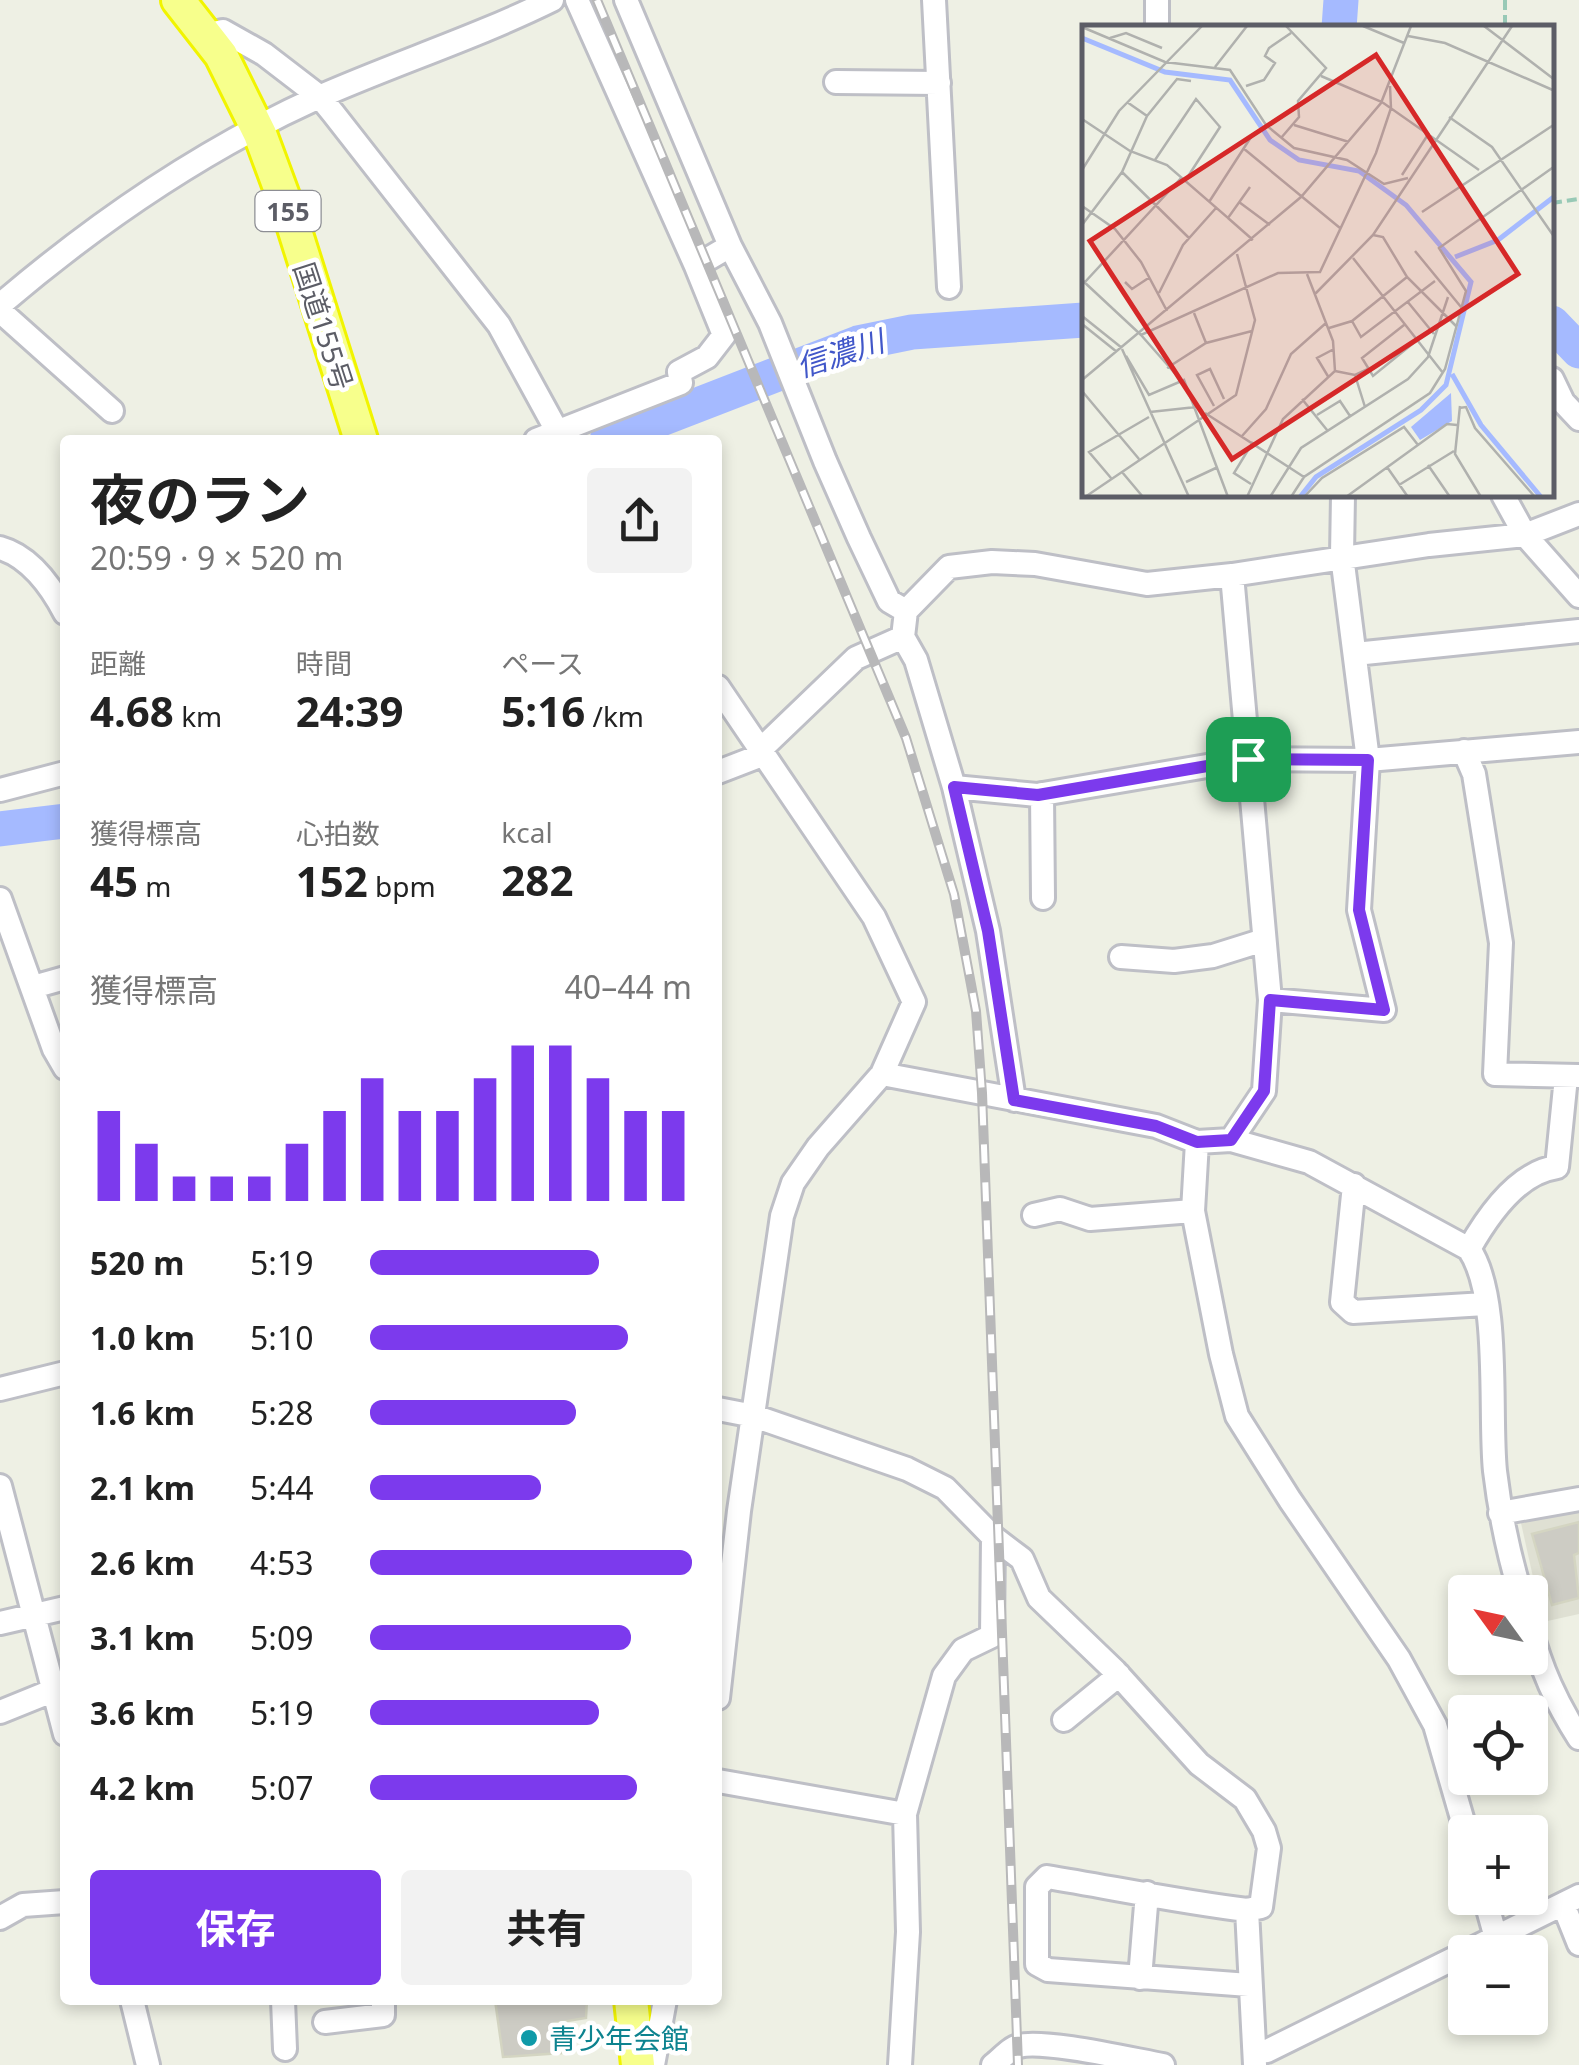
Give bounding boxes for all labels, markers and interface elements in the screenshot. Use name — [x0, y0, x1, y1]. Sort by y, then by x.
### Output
inset map — [1082, 25, 1554, 498]
road number: 155 — [256, 191, 320, 231]
street label: 国道155号 — [286, 257, 362, 395]
water label: 信濃川 — [791, 319, 892, 386]
text: 夜のラン — [90, 461, 310, 536]
button: share — [587, 468, 692, 573]
text: 20:59 · 9 × 520 m — [90, 536, 343, 579]
text: 距離 — [90, 644, 146, 682]
text: 時間 — [296, 644, 352, 682]
text: ペース — [501, 644, 584, 682]
text: 4.68 — [90, 682, 174, 739]
text: 24:39 — [296, 682, 404, 739]
text: 5:16 — [501, 682, 585, 739]
text: km — [174, 697, 222, 735]
text: /km — [585, 697, 644, 735]
pin — [1206, 717, 1291, 802]
icon: arrive — [1221, 732, 1276, 787]
text: kcal — [501, 813, 553, 851]
text: 獲得標高 — [90, 814, 202, 852]
text: 心拍数 — [296, 814, 380, 852]
text: 282 — [501, 851, 573, 908]
text: 45 — [90, 852, 138, 909]
text: 152 — [296, 852, 368, 909]
text: m — [138, 867, 172, 905]
text: bpm — [368, 867, 436, 905]
text: 40–44 m — [565, 965, 692, 1008]
text: 獲得標高 — [90, 968, 218, 1011]
text: 520 m — [90, 1241, 184, 1284]
text: 5:19 — [250, 1241, 314, 1284]
text: 1.0 km — [90, 1316, 195, 1359]
text: 5:10 — [250, 1316, 314, 1359]
text: 1.6 km — [90, 1391, 195, 1434]
text: 5:28 — [250, 1391, 314, 1434]
text: 2.1 km — [90, 1466, 195, 1509]
text: 5:44 — [250, 1466, 314, 1509]
text: 2.6 km — [90, 1541, 195, 1584]
text: 4:53 — [250, 1541, 314, 1584]
north arrow — [1448, 1575, 1548, 1675]
map controls — [1448, 1575, 1548, 2035]
text: 3.1 km — [90, 1616, 195, 1659]
text: 5:09 — [250, 1616, 314, 1659]
text: 3.6 km — [90, 1691, 195, 1734]
text: 5:19 — [250, 1691, 314, 1734]
button: locate — [1448, 1695, 1548, 1795]
text: 4.2 km — [90, 1766, 195, 1809]
text: 5:07 — [250, 1766, 314, 1809]
button: + — [1448, 1815, 1548, 1915]
button: 保存 — [90, 1870, 381, 1985]
button: 共有 — [401, 1870, 692, 1985]
button: − — [1448, 1935, 1548, 2035]
place label: 青少年会館 — [549, 2019, 689, 2057]
marker: 青少年会館 — [518, 2027, 540, 2049]

